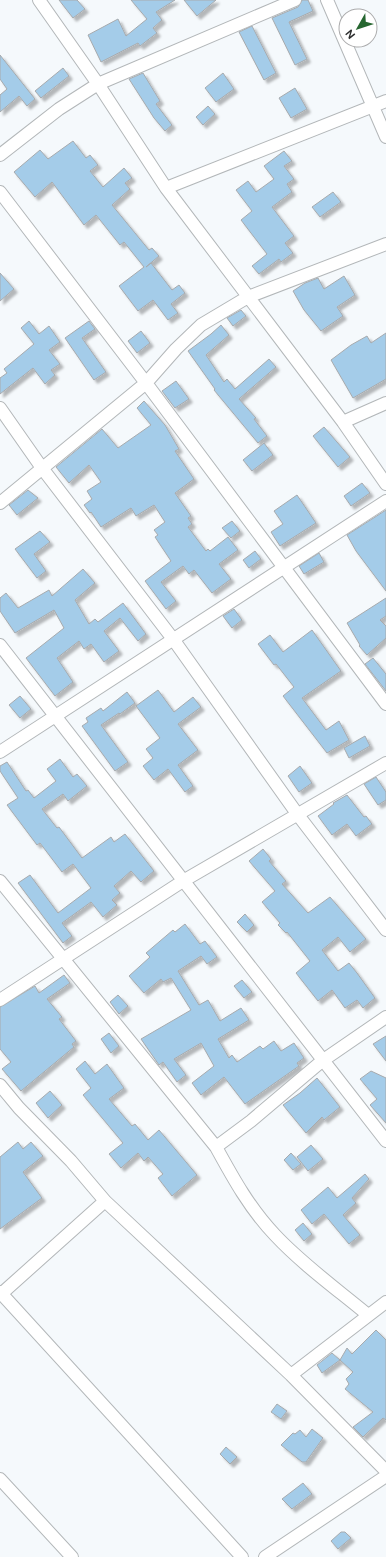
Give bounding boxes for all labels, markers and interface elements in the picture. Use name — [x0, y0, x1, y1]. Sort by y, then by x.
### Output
north arrow — [338, 8, 378, 48]
text: N — [342, 27, 358, 42]

